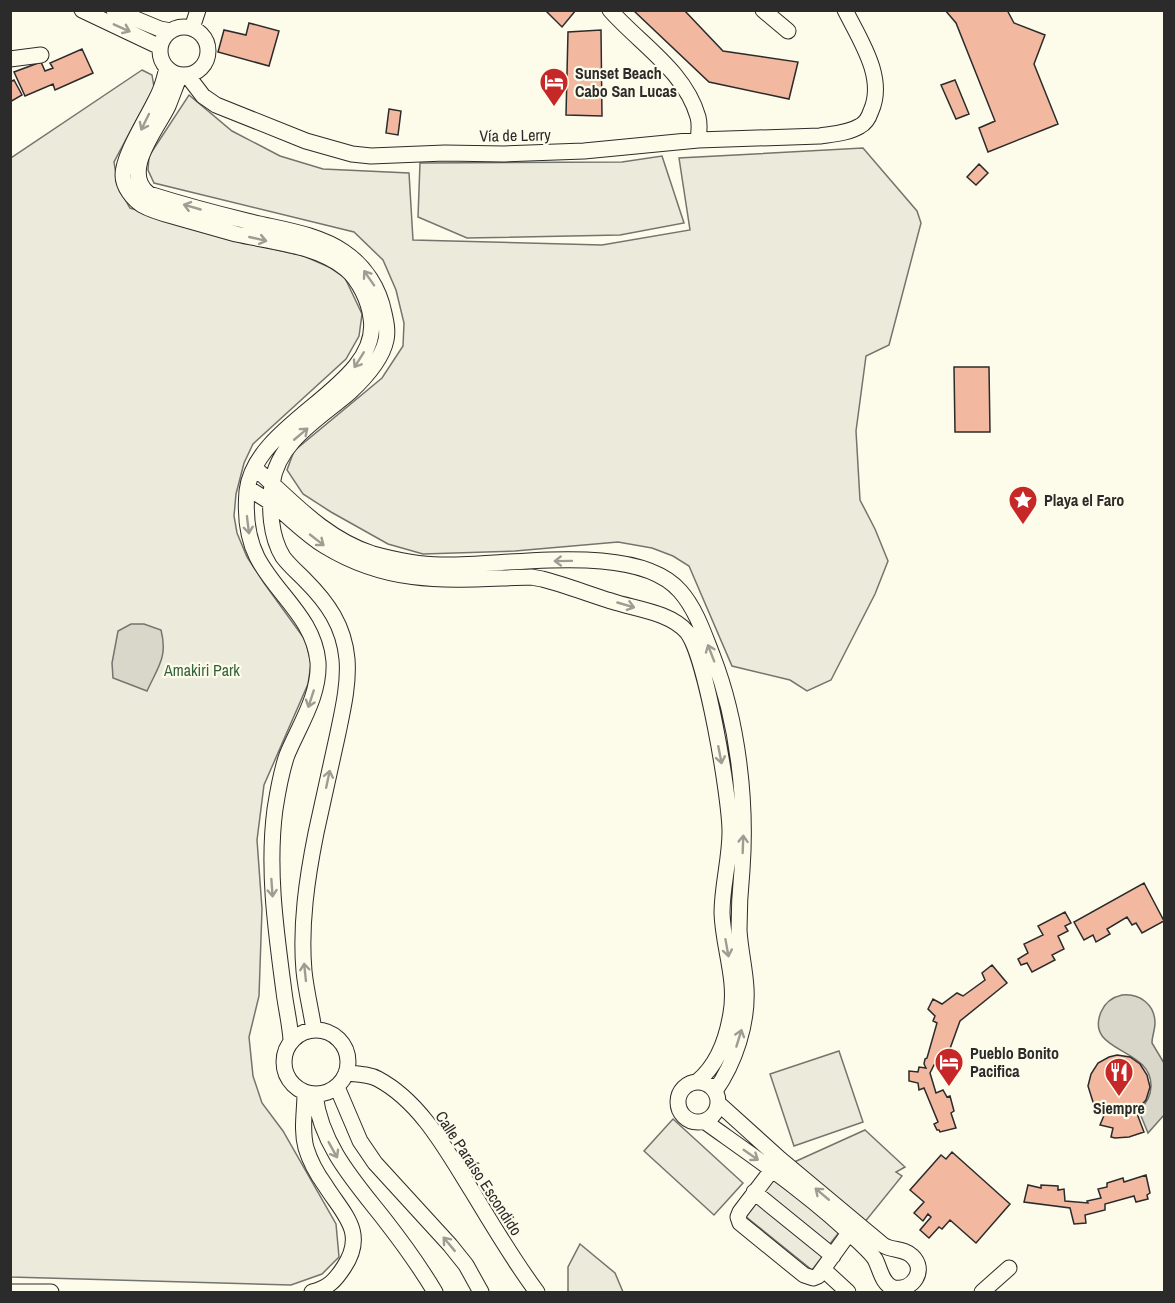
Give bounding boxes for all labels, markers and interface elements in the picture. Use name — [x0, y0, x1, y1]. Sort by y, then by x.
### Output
one-way arrow — [112, 23, 130, 35]
place label: Sunset Beach Cabo San Lucas — [575, 62, 677, 102]
hotel icon: Sunset Beach Cabo San Lucas — [538, 66, 570, 108]
one-way arrow — [139, 112, 150, 130]
street label: Vía de Lerry — [479, 123, 551, 147]
one-way arrow — [183, 201, 202, 212]
one-way arrow — [248, 233, 267, 245]
one-way arrow — [363, 270, 375, 286]
one-way arrow — [353, 351, 365, 368]
one-way arrow — [293, 427, 308, 441]
place icon: Playa el Faro — [1007, 484, 1039, 526]
place label: Playa el Faro — [1044, 489, 1124, 511]
one-way arrow — [243, 514, 254, 534]
one-way arrow — [309, 534, 325, 547]
one-way arrow — [553, 555, 573, 567]
one-way arrow — [616, 600, 635, 612]
one-way arrow — [705, 644, 716, 663]
park label: Amakiri Park — [163, 659, 240, 681]
one-way arrow — [305, 689, 316, 708]
one-way arrow — [715, 744, 726, 764]
one-way arrow — [323, 770, 334, 790]
one-way arrow — [738, 835, 749, 855]
one-way arrow — [267, 877, 278, 897]
one-way arrow — [722, 938, 733, 957]
one-way arrow — [299, 963, 310, 982]
one-way arrow — [734, 1029, 745, 1048]
place label: Pueblo Bonito Pacifica — [970, 1042, 1059, 1082]
hotel icon: Pueblo Bonito Pacifica — [933, 1046, 965, 1088]
restaurant icon: Siempre — [1103, 1056, 1135, 1098]
place label: Siempre — [1093, 1097, 1145, 1119]
street label: Calle Paraíso Escondido — [430, 1106, 528, 1240]
one-way arrow — [327, 1141, 339, 1158]
one-way arrow — [743, 1149, 759, 1161]
one-way arrow — [815, 1187, 830, 1201]
one-way arrow — [442, 1237, 456, 1252]

